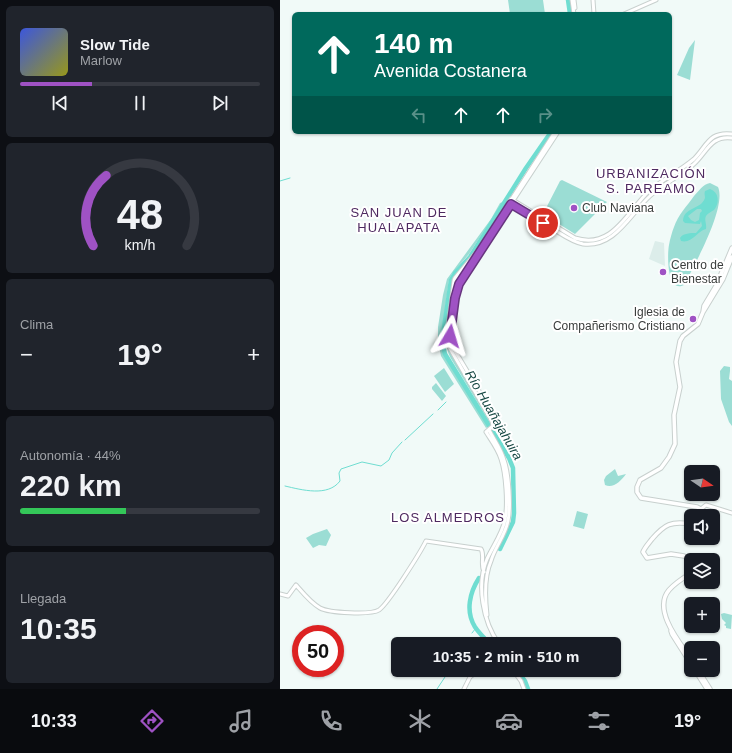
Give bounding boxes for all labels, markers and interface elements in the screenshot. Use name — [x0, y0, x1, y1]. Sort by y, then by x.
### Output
icon: ahead — [308, 28, 360, 80]
text: 140 m — [374, 28, 453, 59]
text: Slow Tide — [80, 36, 150, 53]
text: Marlow — [80, 53, 122, 68]
text: Avenida Costanera — [374, 61, 527, 81]
icon: previous — [49, 92, 71, 114]
icon: pause — [129, 92, 151, 114]
icon: next — [209, 92, 231, 114]
icon: left — [408, 104, 430, 126]
icon: ahead — [450, 104, 472, 126]
icon: ahead — [492, 104, 514, 126]
icon: right — [534, 104, 556, 126]
district label: URBANIZACIÓN S. PAREAMO — [596, 166, 706, 196]
text: 48 — [117, 191, 163, 238]
place label: Club Naviana — [582, 201, 654, 215]
marker: Club Naviana — [569, 203, 579, 213]
district label: SAN JUAN DE HUALAPATA — [351, 205, 447, 235]
pin — [526, 206, 560, 240]
icon: arrive — [532, 212, 554, 234]
text: km/h — [125, 236, 156, 252]
place label: Centro de Bienestar — [671, 258, 724, 286]
marker: Centro de Bienestar — [658, 267, 668, 277]
place label: Iglesia de Compañerismo Cristiano — [553, 305, 685, 333]
marker: Iglesia de Compañerismo Cristiano — [688, 314, 698, 324]
position arrow — [429, 315, 471, 357]
text: Clima — [20, 317, 53, 332]
text: 19° — [117, 338, 163, 371]
text: − — [20, 342, 33, 367]
text: + — [247, 342, 260, 367]
water label: Río Huañajahuira — [462, 367, 526, 463]
text: Autonomía · 44% — [20, 448, 120, 463]
north arrow — [684, 465, 720, 501]
map controls — [684, 465, 720, 677]
text: 220 km — [20, 469, 122, 502]
button: sound — [684, 509, 720, 545]
district label: LOS ALMEDROS — [391, 510, 505, 525]
button: layers — [684, 553, 720, 589]
text: Llegada — [20, 591, 66, 606]
button: + — [684, 597, 720, 633]
text: 10:35 — [20, 612, 97, 645]
speed limit sign: 50 — [292, 625, 344, 677]
button: − — [684, 641, 720, 677]
text: 10:35 · 2 min · 510 m — [433, 648, 579, 665]
icon: directions — [138, 707, 166, 735]
icon: music — [227, 707, 255, 735]
icon: phone — [317, 707, 345, 735]
icon: climate — [406, 707, 434, 735]
icon: car — [495, 707, 523, 735]
icon: filters — [585, 707, 613, 735]
text: 10:33 — [31, 711, 77, 731]
text: 19° — [674, 711, 701, 731]

